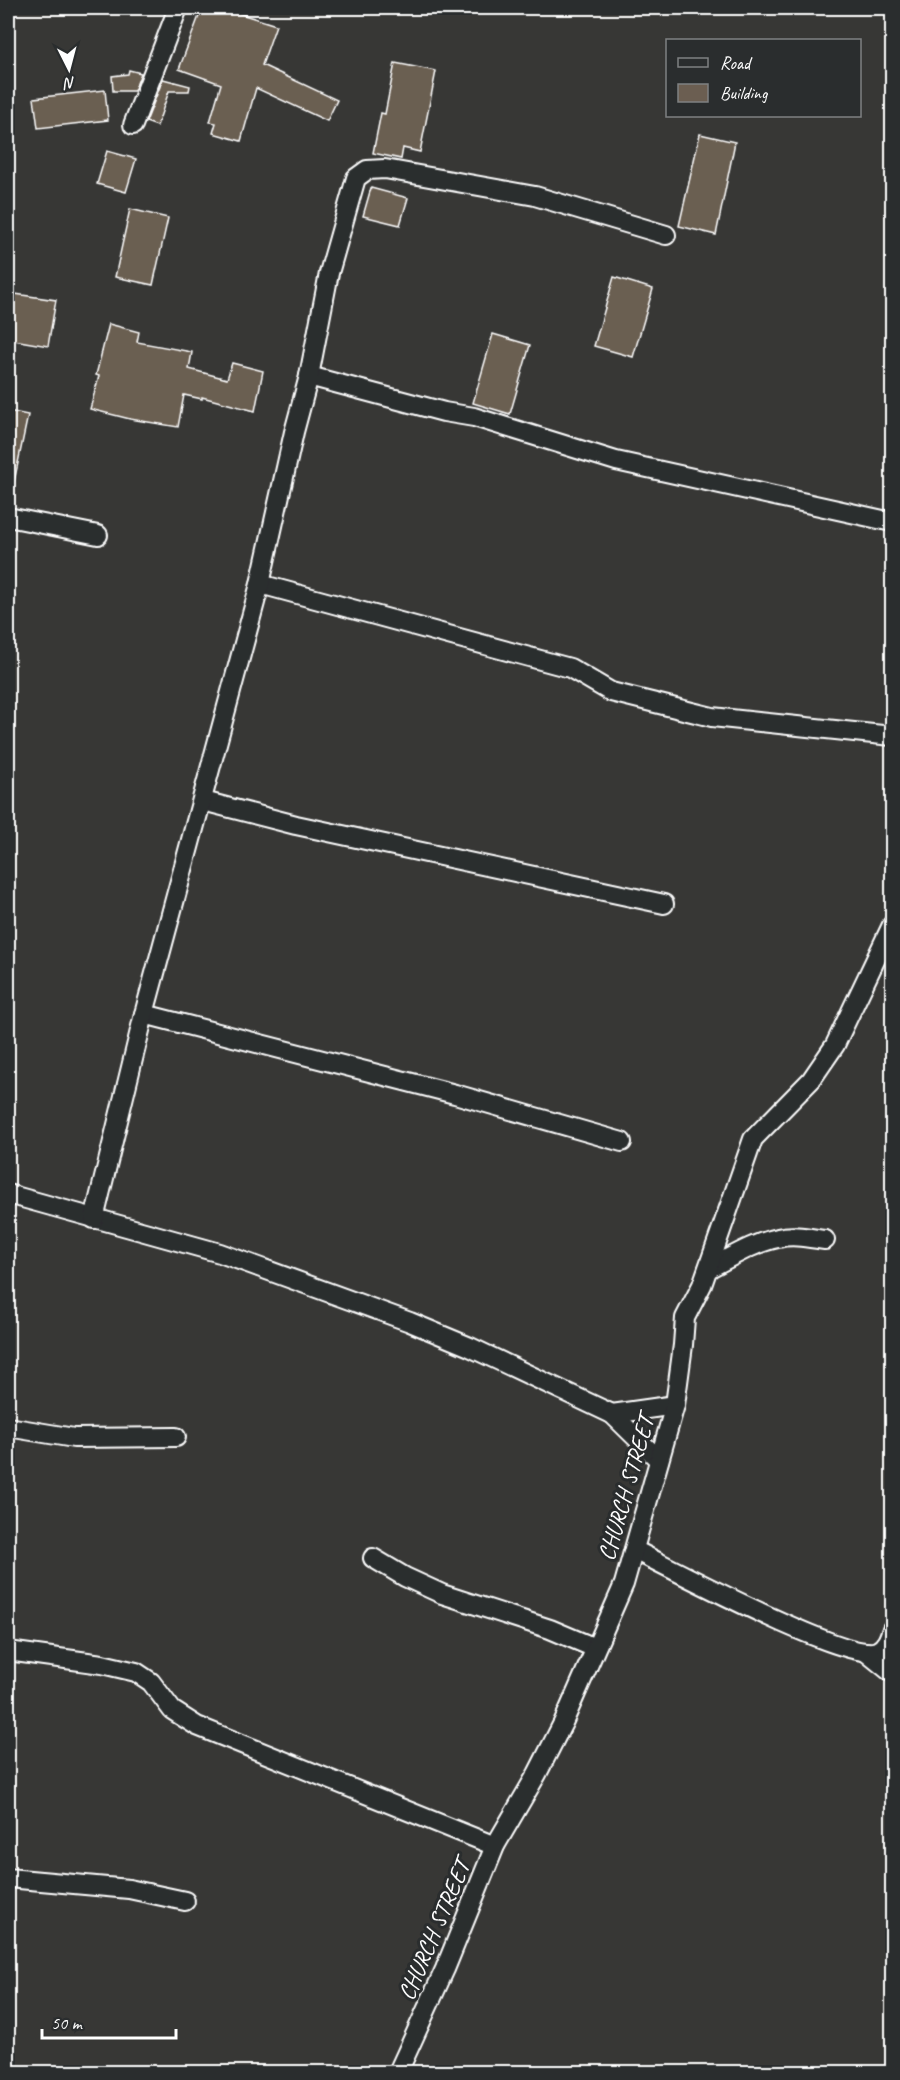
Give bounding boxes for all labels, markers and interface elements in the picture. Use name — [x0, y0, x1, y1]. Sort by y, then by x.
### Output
north arrow — [39, 39, 99, 99]
legend — [666, 39, 861, 117]
text: Road — [720, 52, 753, 74]
text: N — [61, 72, 76, 94]
text: Building — [720, 82, 769, 104]
street label: CHURCH STREET — [591, 1406, 663, 1564]
street label: CHURCH STREET — [391, 1850, 479, 2005]
scale bar — [42, 2002, 176, 2040]
text: 50 m — [51, 2012, 84, 2034]

